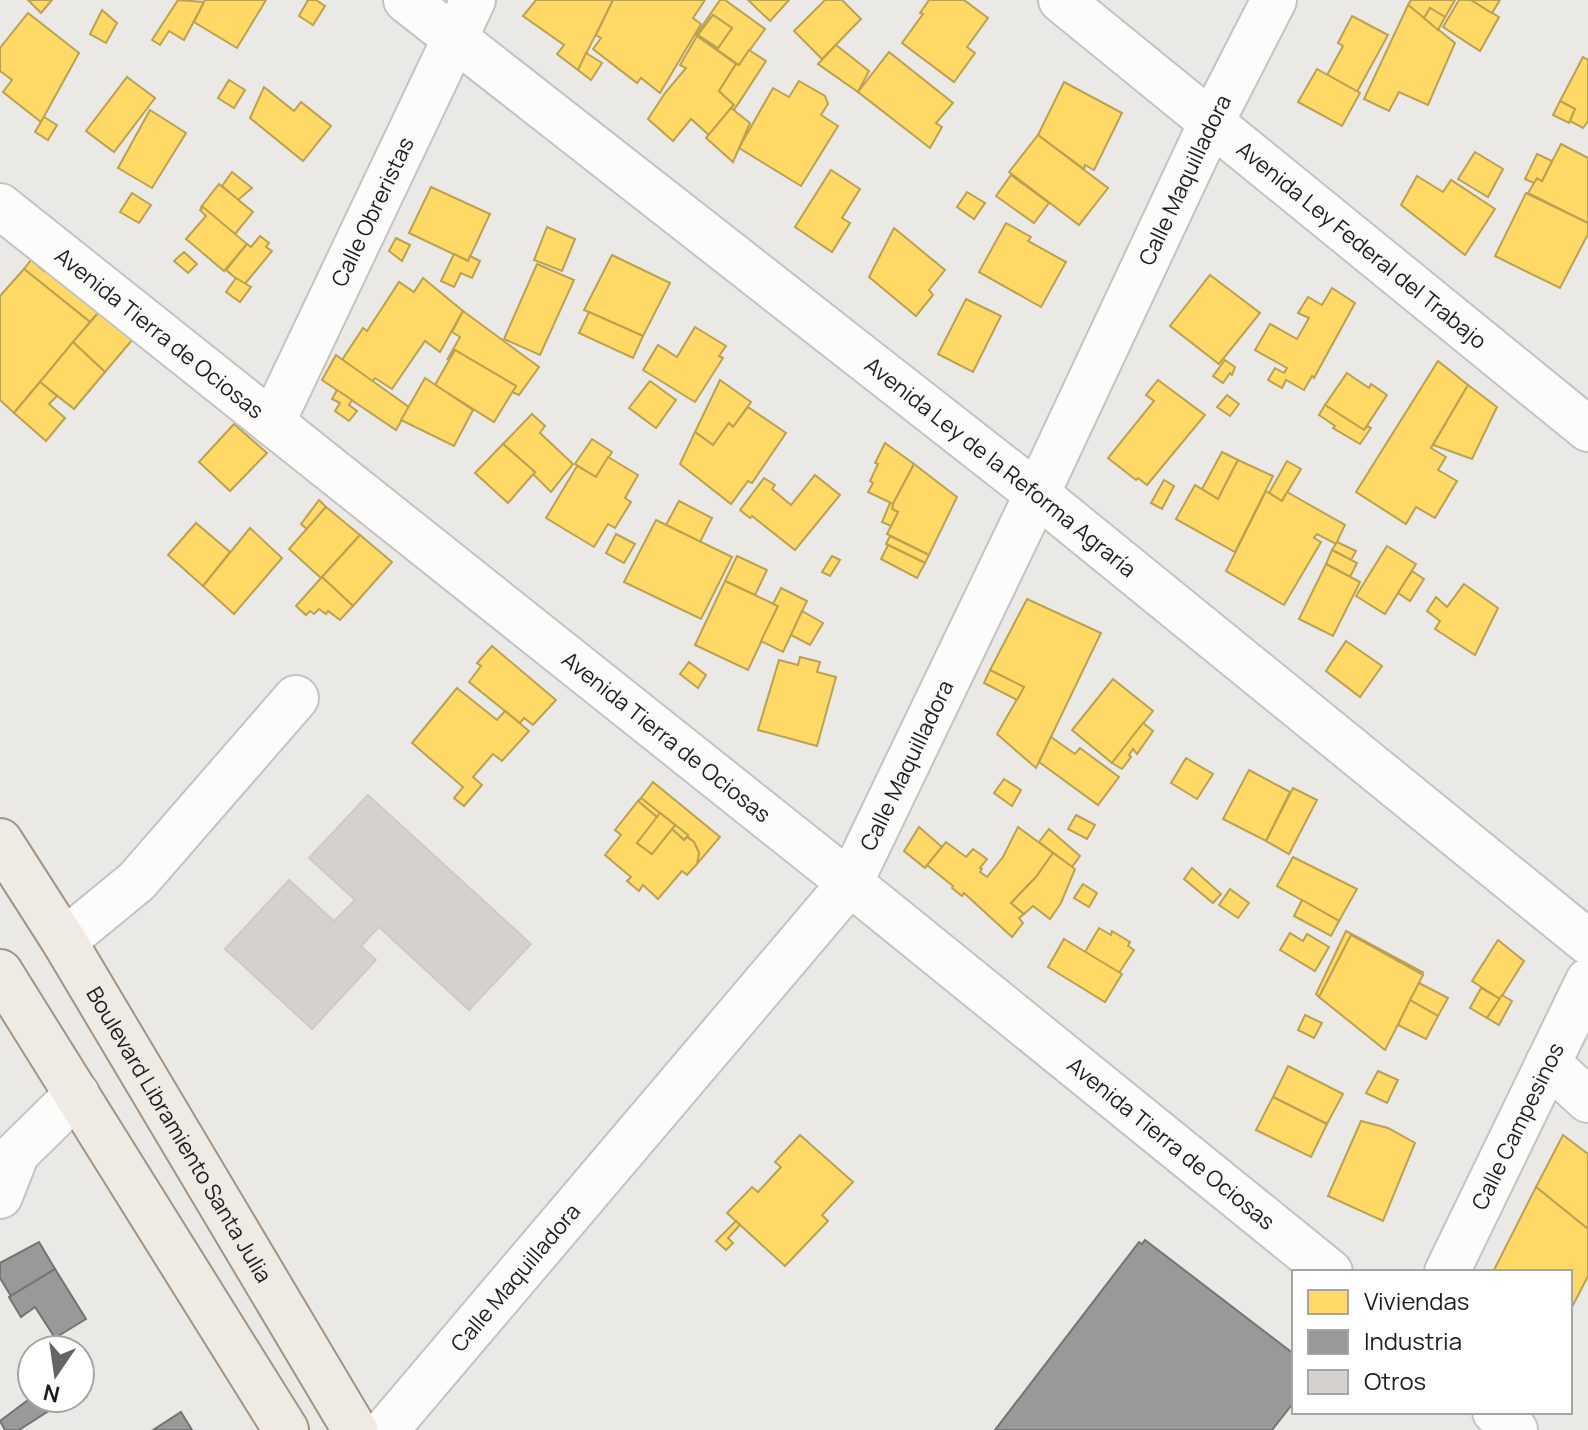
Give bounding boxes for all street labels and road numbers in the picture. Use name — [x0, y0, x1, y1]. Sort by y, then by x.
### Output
street label: Calle Maquilladora — [1131, 89, 1238, 270]
street label: Calle Obreristas — [324, 132, 421, 291]
street label: Avenida Ley Federal del Trabajo — [1231, 134, 1493, 356]
street label: Avenida Tierra de Ociosas — [49, 241, 270, 425]
street label: Avenida Ley de la Reforma Agraría — [859, 350, 1143, 584]
street label: Avenida Tierra de Ociosas — [556, 644, 777, 829]
street label: Calle Maquilladora — [853, 675, 960, 855]
street label: Boulevard Libramiento Santa Julia — [79, 981, 279, 1288]
street label: Calle Campesinos — [1464, 1038, 1571, 1215]
street label: Avenida Tierra de Ociosas — [1061, 1050, 1281, 1236]
street label: Calle Maquilladora — [444, 1197, 587, 1358]

